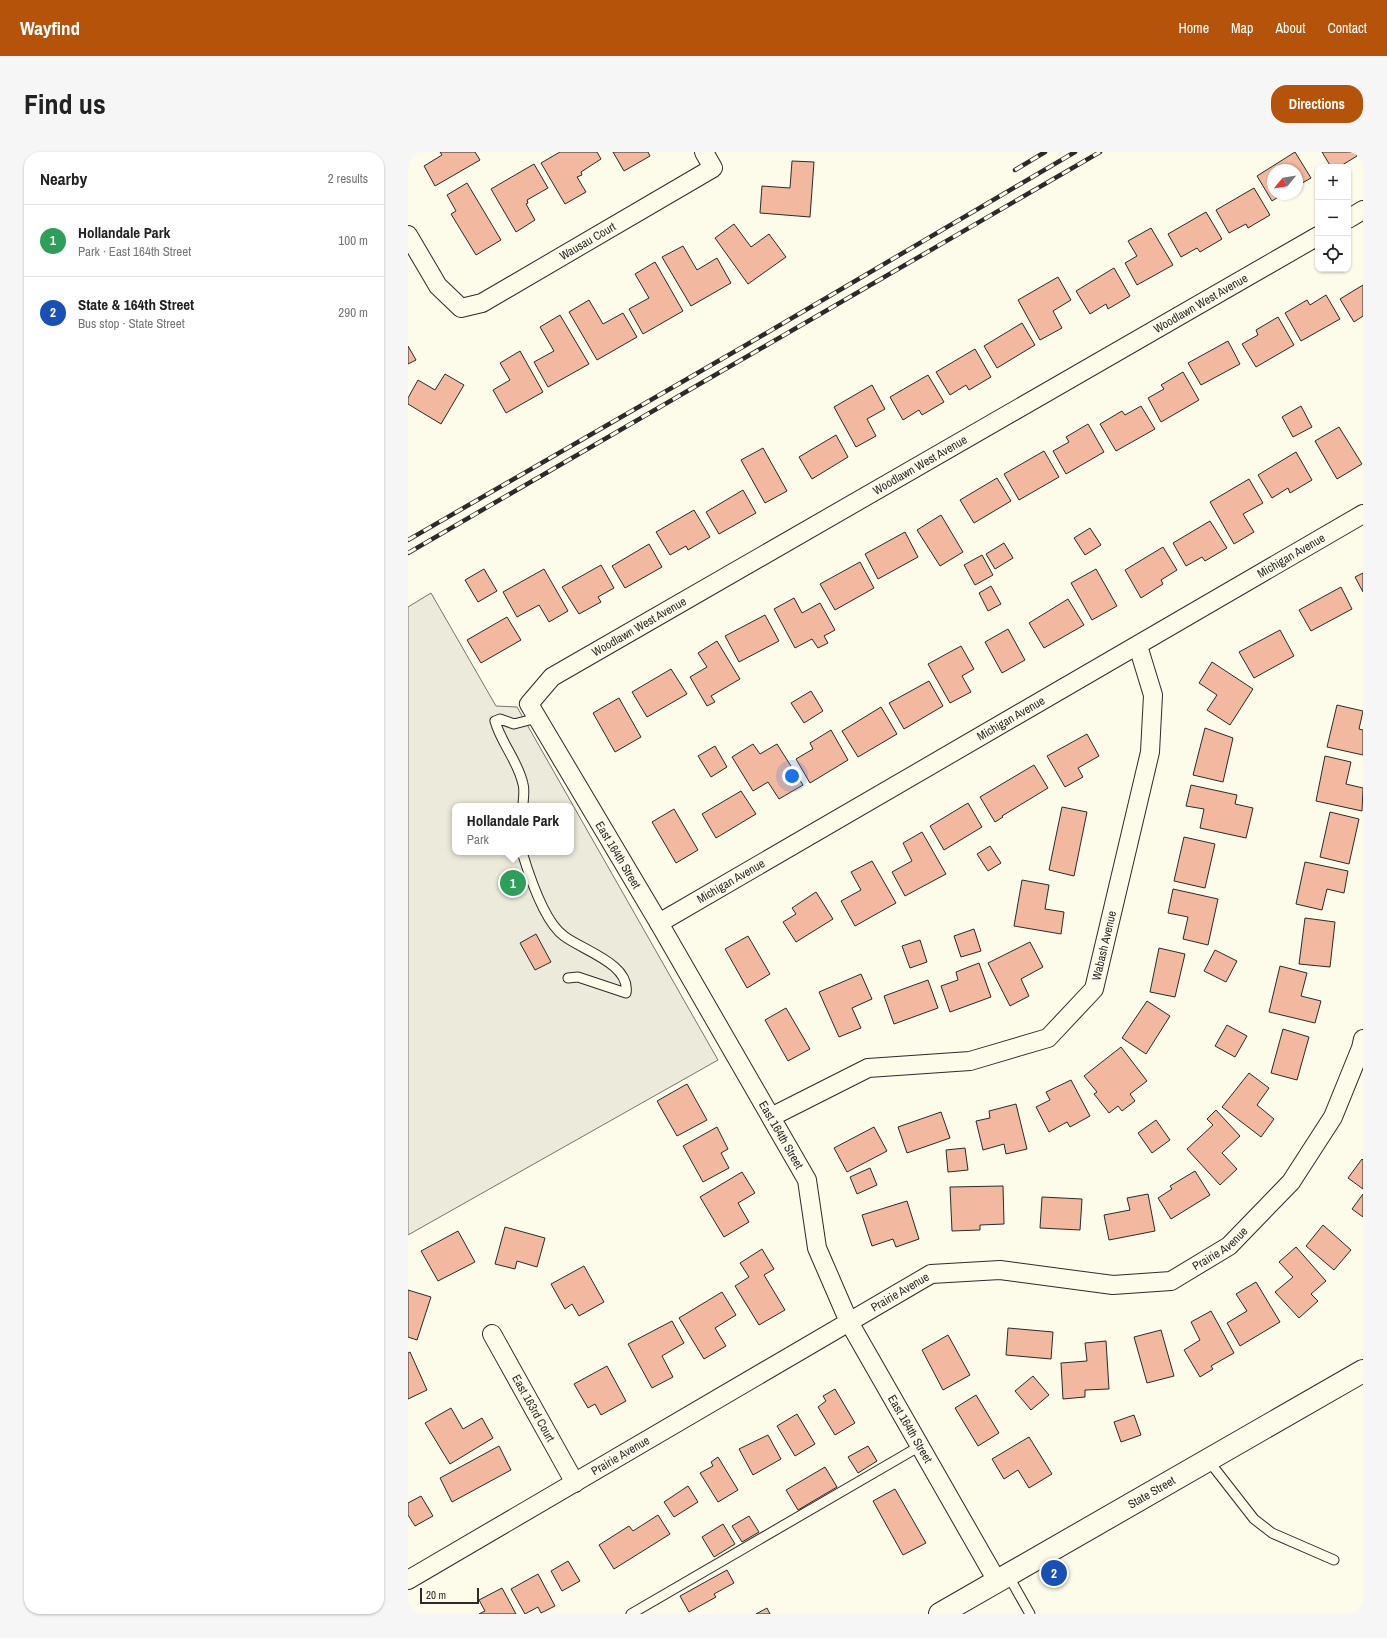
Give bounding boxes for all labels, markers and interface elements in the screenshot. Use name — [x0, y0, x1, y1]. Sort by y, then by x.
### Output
text: Wayfind — [20, 15, 80, 41]
text: Home — [1178, 19, 1209, 37]
text: Map — [1231, 19, 1253, 37]
text: About — [1275, 19, 1305, 37]
text: Contact — [1327, 19, 1367, 37]
text: Find us — [24, 85, 106, 123]
button: Directions — [1271, 85, 1363, 123]
north arrow — [1267, 164, 1303, 200]
map controls — [1315, 164, 1351, 272]
button: + — [1315, 164, 1351, 200]
text: Nearby — [40, 167, 87, 190]
text: 2 results — [328, 170, 368, 187]
button: − — [1315, 200, 1351, 236]
street label: Wausau Court — [557, 218, 619, 264]
text: Hollandale Park — [78, 222, 170, 243]
text: 1 — [50, 232, 56, 249]
text: 100 m — [338, 232, 368, 249]
button: locate — [1315, 236, 1351, 272]
text: Park · East 164th Street — [78, 243, 191, 260]
street label: Woodlawn West Avenue — [1151, 270, 1251, 337]
text: State & 164th Street — [78, 294, 194, 315]
text: 2 — [50, 304, 56, 321]
text: 290 m — [338, 304, 368, 321]
text: Bus stop · State Street — [78, 315, 185, 332]
street label: Woodlawn West Avenue — [870, 432, 970, 499]
street label: Michigan Avenue — [1254, 530, 1328, 582]
street label: Woodlawn West Avenue — [589, 593, 689, 660]
street label: Michigan Avenue — [974, 693, 1048, 745]
your location — [782, 766, 802, 786]
popup — [452, 803, 574, 855]
text: Hollandale Park — [467, 810, 559, 831]
street label: East 164th Street — [592, 818, 645, 892]
text: Park — [467, 831, 489, 848]
street label: Michigan Avenue — [694, 855, 768, 907]
pin: 1 — [500, 868, 526, 898]
street label: Wabash Avenue — [1088, 909, 1120, 982]
street label: East 164th Street — [755, 1098, 807, 1172]
street label: Prairie Avenue — [1189, 1223, 1251, 1274]
street label: Prairie Avenue — [868, 1269, 932, 1315]
street label: East 163rd Court — [508, 1372, 559, 1445]
street label: East 164th Street — [884, 1392, 936, 1466]
street label: Prairie Avenue — [588, 1432, 652, 1479]
street label: State Street — [1125, 1472, 1178, 1512]
pin: 2 — [1041, 1558, 1067, 1588]
scale bar — [420, 1586, 479, 1605]
text: 20 m — [426, 1588, 446, 1602]

